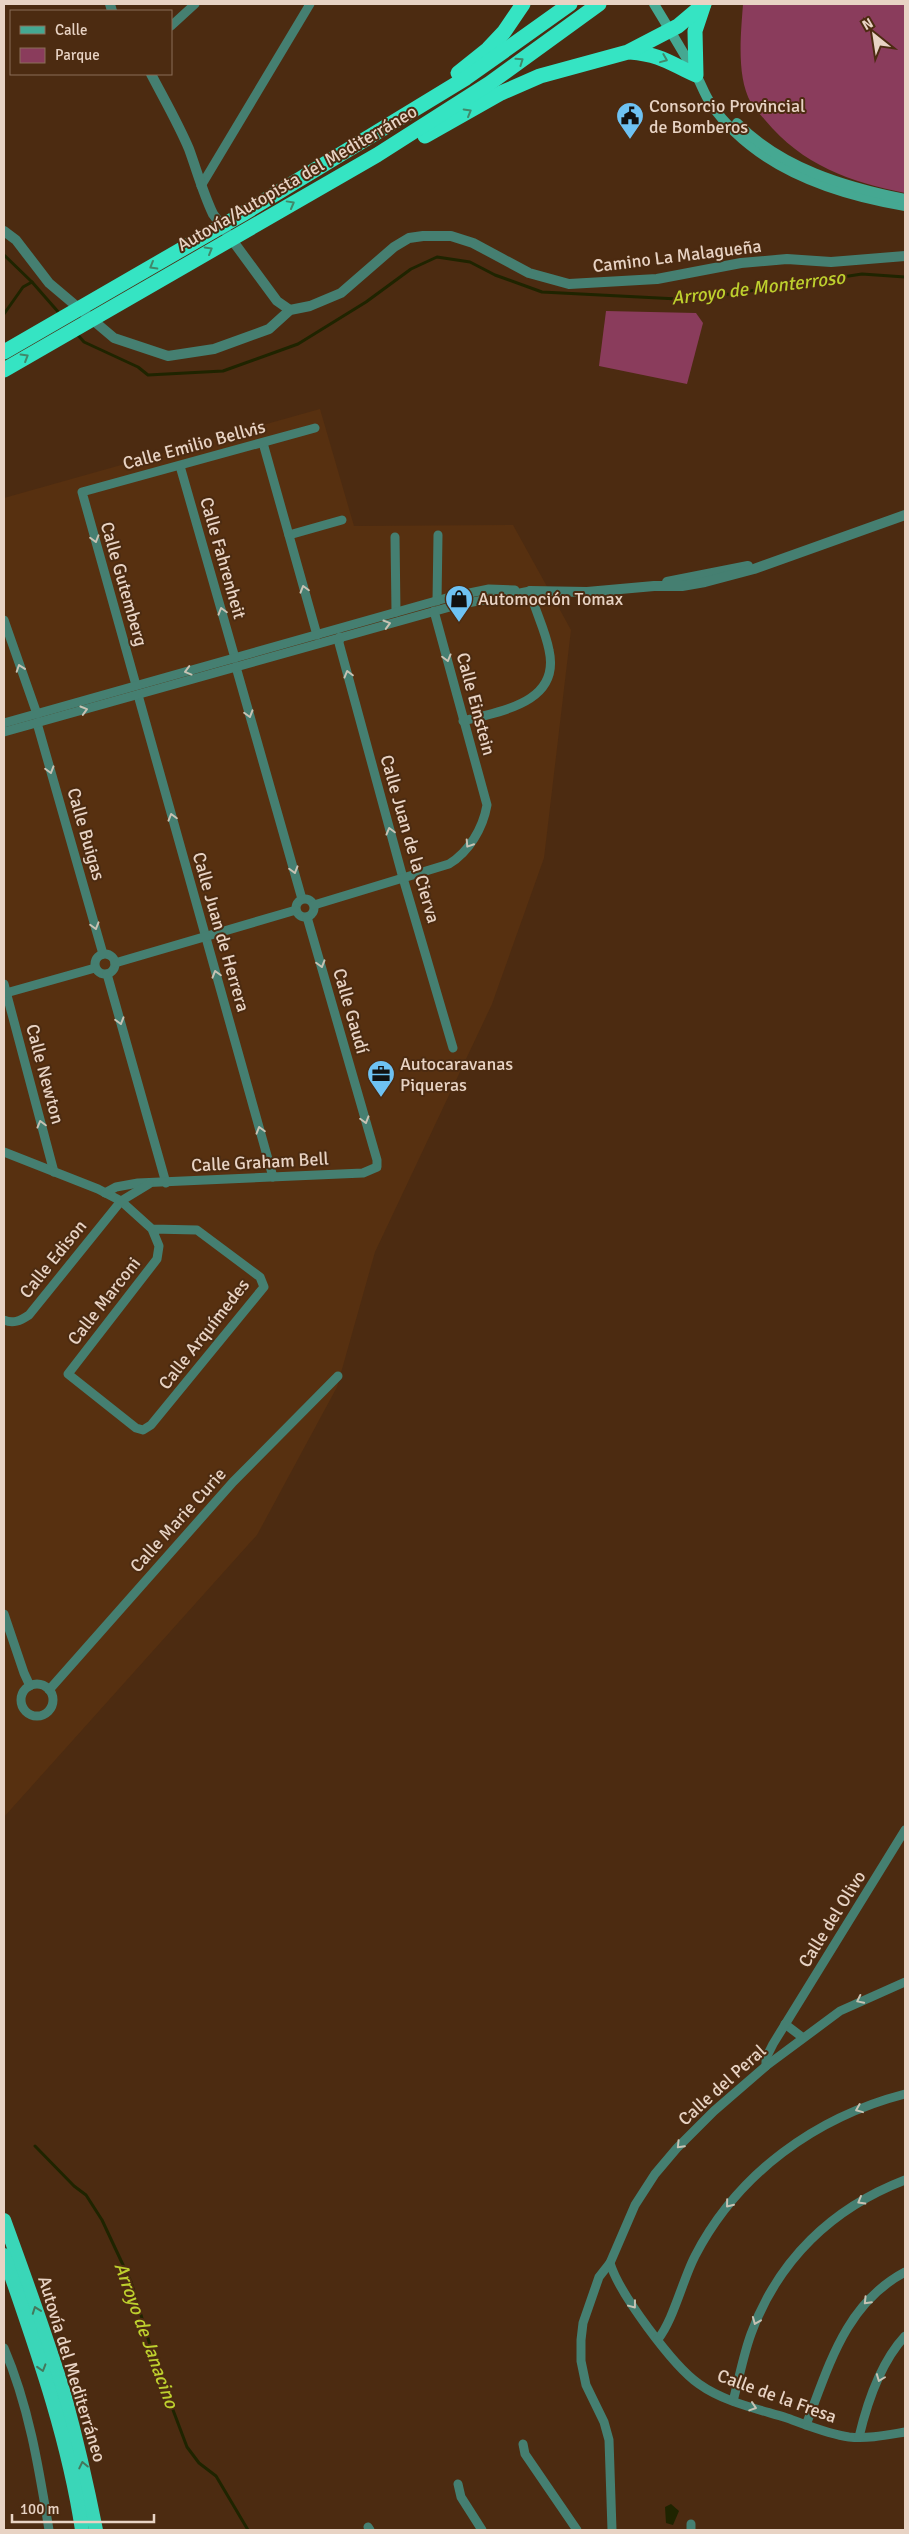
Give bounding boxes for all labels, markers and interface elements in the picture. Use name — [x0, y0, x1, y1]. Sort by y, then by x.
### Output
legend — [10, 10, 172, 75]
north arrow — [849, 10, 899, 60]
text: N — [859, 14, 876, 34]
text: Calle — [55, 21, 88, 39]
text: Parque — [55, 46, 100, 64]
one-way arrow — [659, 52, 668, 63]
one-way arrow — [514, 58, 524, 67]
place label: Consorcio Provincial de Bomberos — [649, 95, 805, 138]
street label: Autovía/Autopista del Mediterráneo — [173, 100, 421, 256]
public building icon: Consorcio Provincial de Bomberos — [615, 101, 645, 140]
one-way arrow — [462, 108, 471, 118]
one-way arrow — [285, 200, 294, 210]
street label: Camino La Malagueña — [591, 235, 763, 277]
one-way arrow — [204, 247, 213, 257]
one-way arrow — [150, 259, 159, 269]
water label: Arroyo de Monterroso — [670, 265, 847, 311]
one-way arrow — [19, 354, 28, 364]
street label: Calle Emilio Bellvis — [120, 415, 268, 475]
street label: Calle Fahrenheit — [195, 495, 251, 621]
street label: Calle Gutemberg — [96, 519, 152, 649]
one-way arrow — [89, 535, 100, 543]
shop icon: Automoción Tomax — [444, 584, 474, 623]
one-way arrow — [299, 585, 309, 593]
place label: Automoción Tomax — [478, 588, 624, 610]
one-way arrow — [217, 608, 227, 616]
one-way arrow — [383, 619, 392, 630]
street label: Calle Einstein — [452, 650, 500, 758]
one-way arrow — [441, 654, 451, 662]
one-way arrow — [16, 664, 26, 673]
one-way arrow — [184, 665, 193, 676]
one-way arrow — [343, 670, 354, 679]
one-way arrow — [79, 705, 87, 715]
one-way arrow — [244, 709, 254, 717]
street label: Calle Juan de la Cierva — [375, 752, 445, 926]
one-way arrow — [45, 765, 55, 773]
street label: Calle Buigas — [62, 785, 110, 883]
one-way arrow — [167, 813, 178, 822]
one-way arrow — [386, 828, 396, 836]
one-way arrow — [466, 839, 476, 848]
street label: Calle Juan de Herrera — [188, 850, 254, 1014]
one-way arrow — [289, 865, 299, 873]
one-way arrow — [90, 921, 100, 930]
one-way arrow — [315, 959, 325, 967]
street label: Calle Gaudí — [328, 966, 374, 1056]
one-way arrow — [211, 970, 221, 979]
one-way arrow — [114, 1017, 125, 1025]
street label: Calle Newton — [21, 1022, 69, 1126]
place label: Autocaravanas Piqueras — [400, 1053, 513, 1096]
office icon: Autocaravanas Piqueras — [366, 1059, 396, 1098]
one-way arrow — [360, 1115, 370, 1123]
one-way arrow — [37, 1121, 47, 1129]
one-way arrow — [255, 1126, 266, 1135]
street label: Calle Graham Bell — [191, 1147, 329, 1177]
street label: Calle Edison — [15, 1215, 91, 1303]
street label: Calle Marconi — [63, 1253, 145, 1349]
street label: Calle Arquímedes — [154, 1274, 254, 1394]
street label: Calle Marie Curie — [125, 1463, 231, 1577]
street label: Calle del Olivo — [794, 1867, 870, 1971]
one-way arrow — [856, 1994, 865, 2005]
street label: Calle del Peral — [674, 2040, 770, 2130]
one-way arrow — [855, 2102, 864, 2113]
one-way arrow — [677, 2140, 686, 2149]
one-way arrow — [858, 2195, 867, 2205]
one-way arrow — [725, 2198, 734, 2207]
water label: Arroyo de Janacino — [109, 2259, 184, 2413]
street label: Autovía del Mediterráneo — [33, 2273, 111, 2465]
one-way arrow — [864, 2296, 873, 2305]
one-way arrow — [627, 2299, 636, 2309]
one-way arrow — [32, 2306, 42, 2314]
one-way arrow — [752, 2316, 763, 2325]
one-way arrow — [36, 2363, 46, 2371]
street label: Calle de la Fresa — [714, 2364, 840, 2428]
one-way arrow — [876, 2373, 886, 2381]
one-way arrow — [749, 2402, 757, 2412]
one-way arrow — [78, 2461, 88, 2470]
scale bar — [12, 2492, 155, 2524]
text: 100 m — [20, 2500, 60, 2518]

